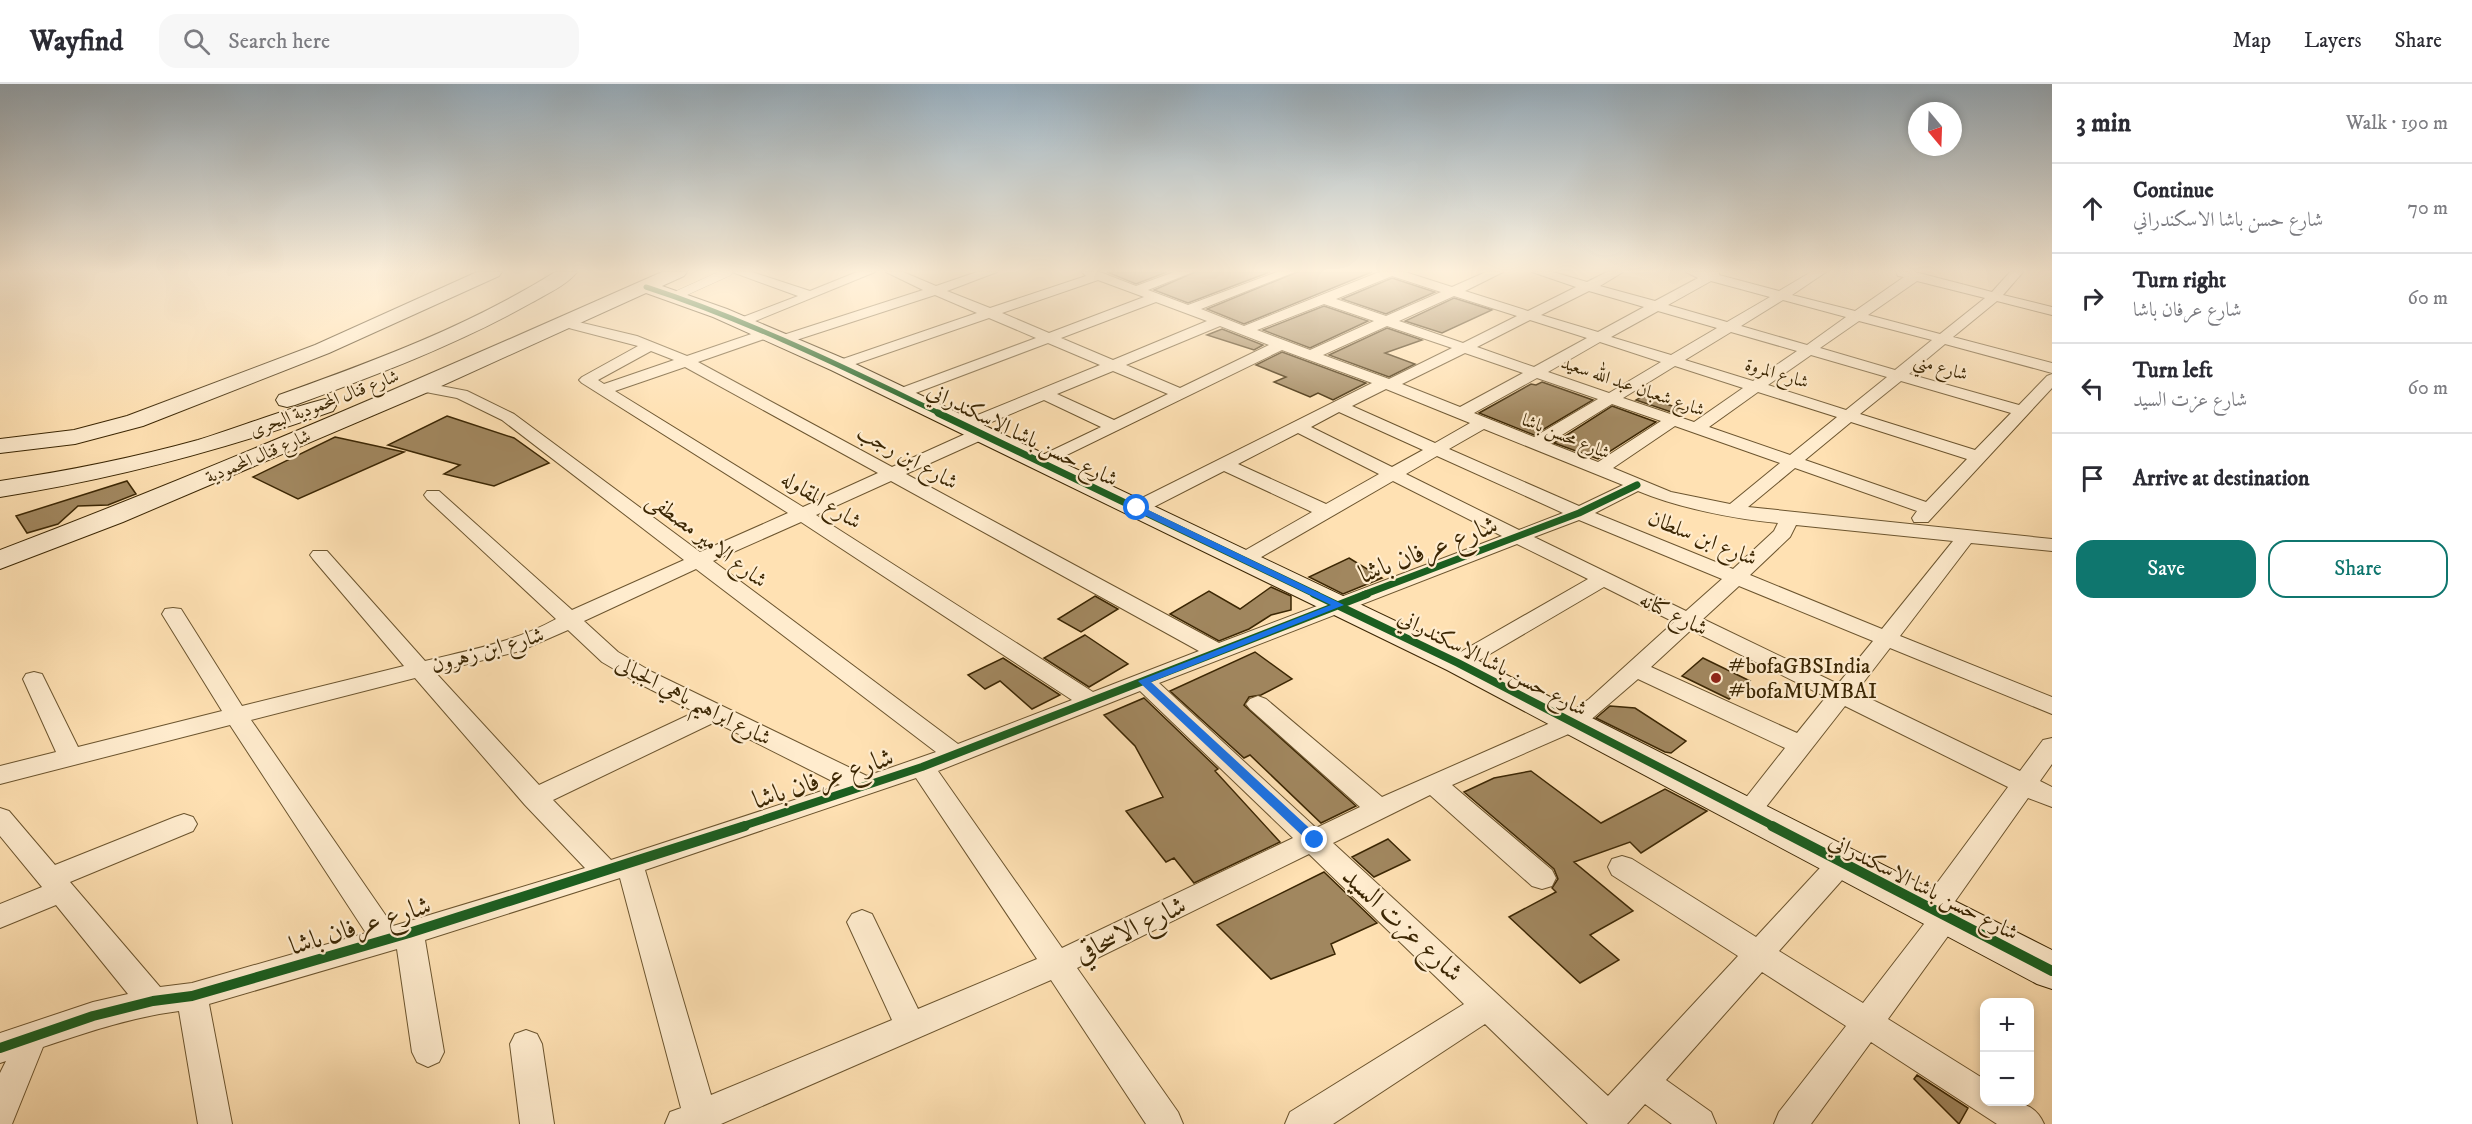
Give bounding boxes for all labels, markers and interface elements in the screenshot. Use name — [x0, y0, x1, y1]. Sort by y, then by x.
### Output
search box — [159, 14, 579, 68]
text: Wayfind — [30, 24, 123, 59]
icon: search — [180, 25, 213, 58]
text: Search here — [228, 28, 330, 55]
text: Map — [2232, 28, 2271, 54]
text: Layers — [2304, 28, 2362, 54]
text: Share — [2395, 28, 2442, 54]
north arrow — [1908, 102, 1962, 156]
text: 3 min — [2076, 107, 2131, 140]
text: Walk · 190 m — [2346, 111, 2448, 136]
text: Continue — [2133, 177, 2214, 204]
icon: ahead — [2076, 192, 2109, 225]
text: 70 m — [2407, 196, 2448, 221]
text: شارع حسن باشا الاسكندراني — [2133, 208, 2323, 233]
text: Turn right — [2133, 267, 2226, 294]
icon: right — [2076, 282, 2109, 315]
text: 60 m — [2408, 286, 2448, 311]
text: شارع عرفان باشا — [2133, 298, 2242, 323]
street label: شارع شعبان عبد الله سعيد — [1557, 348, 1709, 425]
street label: شارع مني — [1910, 350, 1970, 391]
street label: شارع المروة — [1741, 354, 1811, 397]
text: Turn left — [2133, 357, 2213, 384]
street label: شارع قنال المحمودية البحرى — [247, 365, 403, 445]
icon: left — [2076, 372, 2109, 405]
text: 60 m — [2408, 376, 2448, 401]
street label: شارع حسن باشا الاسكندراني — [921, 377, 1122, 497]
text: شارع عزت السيد — [2133, 388, 2247, 413]
street label: شارع محسن باشا — [1517, 409, 1613, 467]
street label: شارع ابن رجب — [850, 418, 963, 500]
street label: شارع قنال المحمودية — [203, 425, 315, 492]
icon: arrive — [2076, 462, 2109, 495]
street label: شارع المقاوله — [774, 465, 866, 539]
text: Arrive at destination — [2133, 465, 2310, 492]
street label: شارع الامير مصطفى — [639, 486, 773, 597]
route start — [1123, 494, 1149, 520]
street label: شارع ابن سلطان — [1642, 504, 1761, 576]
street label: شارع عرفان باشا — [1354, 508, 1504, 596]
button: Save — [2076, 540, 2256, 598]
button: Share — [2268, 540, 2448, 598]
street label: شارع كنانه — [1633, 586, 1712, 646]
street label: شارع حسن باشا الاسكندراني — [1391, 604, 1592, 726]
street label: شارع ابن زهرون — [428, 621, 548, 683]
street label: شارع ابراهيم باهي الجبالى — [608, 650, 776, 758]
place label: #bofaGBSIndia #bofaMUMBAI — [1728, 653, 1877, 705]
marker: #bofaGBSIndia #bofaMUMBAI — [1709, 671, 1723, 685]
street label: شارع عرفان باشا — [748, 740, 899, 822]
route end — [1301, 826, 1327, 852]
street label: شارع حسن باشا الاسكندراني — [1822, 828, 2023, 950]
street label: شارع عزت السيد — [1332, 860, 1470, 993]
street label: شارع عرفان باشا — [285, 888, 436, 967]
street label: شارع الاسحاقي — [1069, 888, 1194, 975]
map controls — [1980, 998, 2034, 1106]
button: + — [1980, 998, 2034, 1052]
button: − — [1980, 1052, 2034, 1106]

